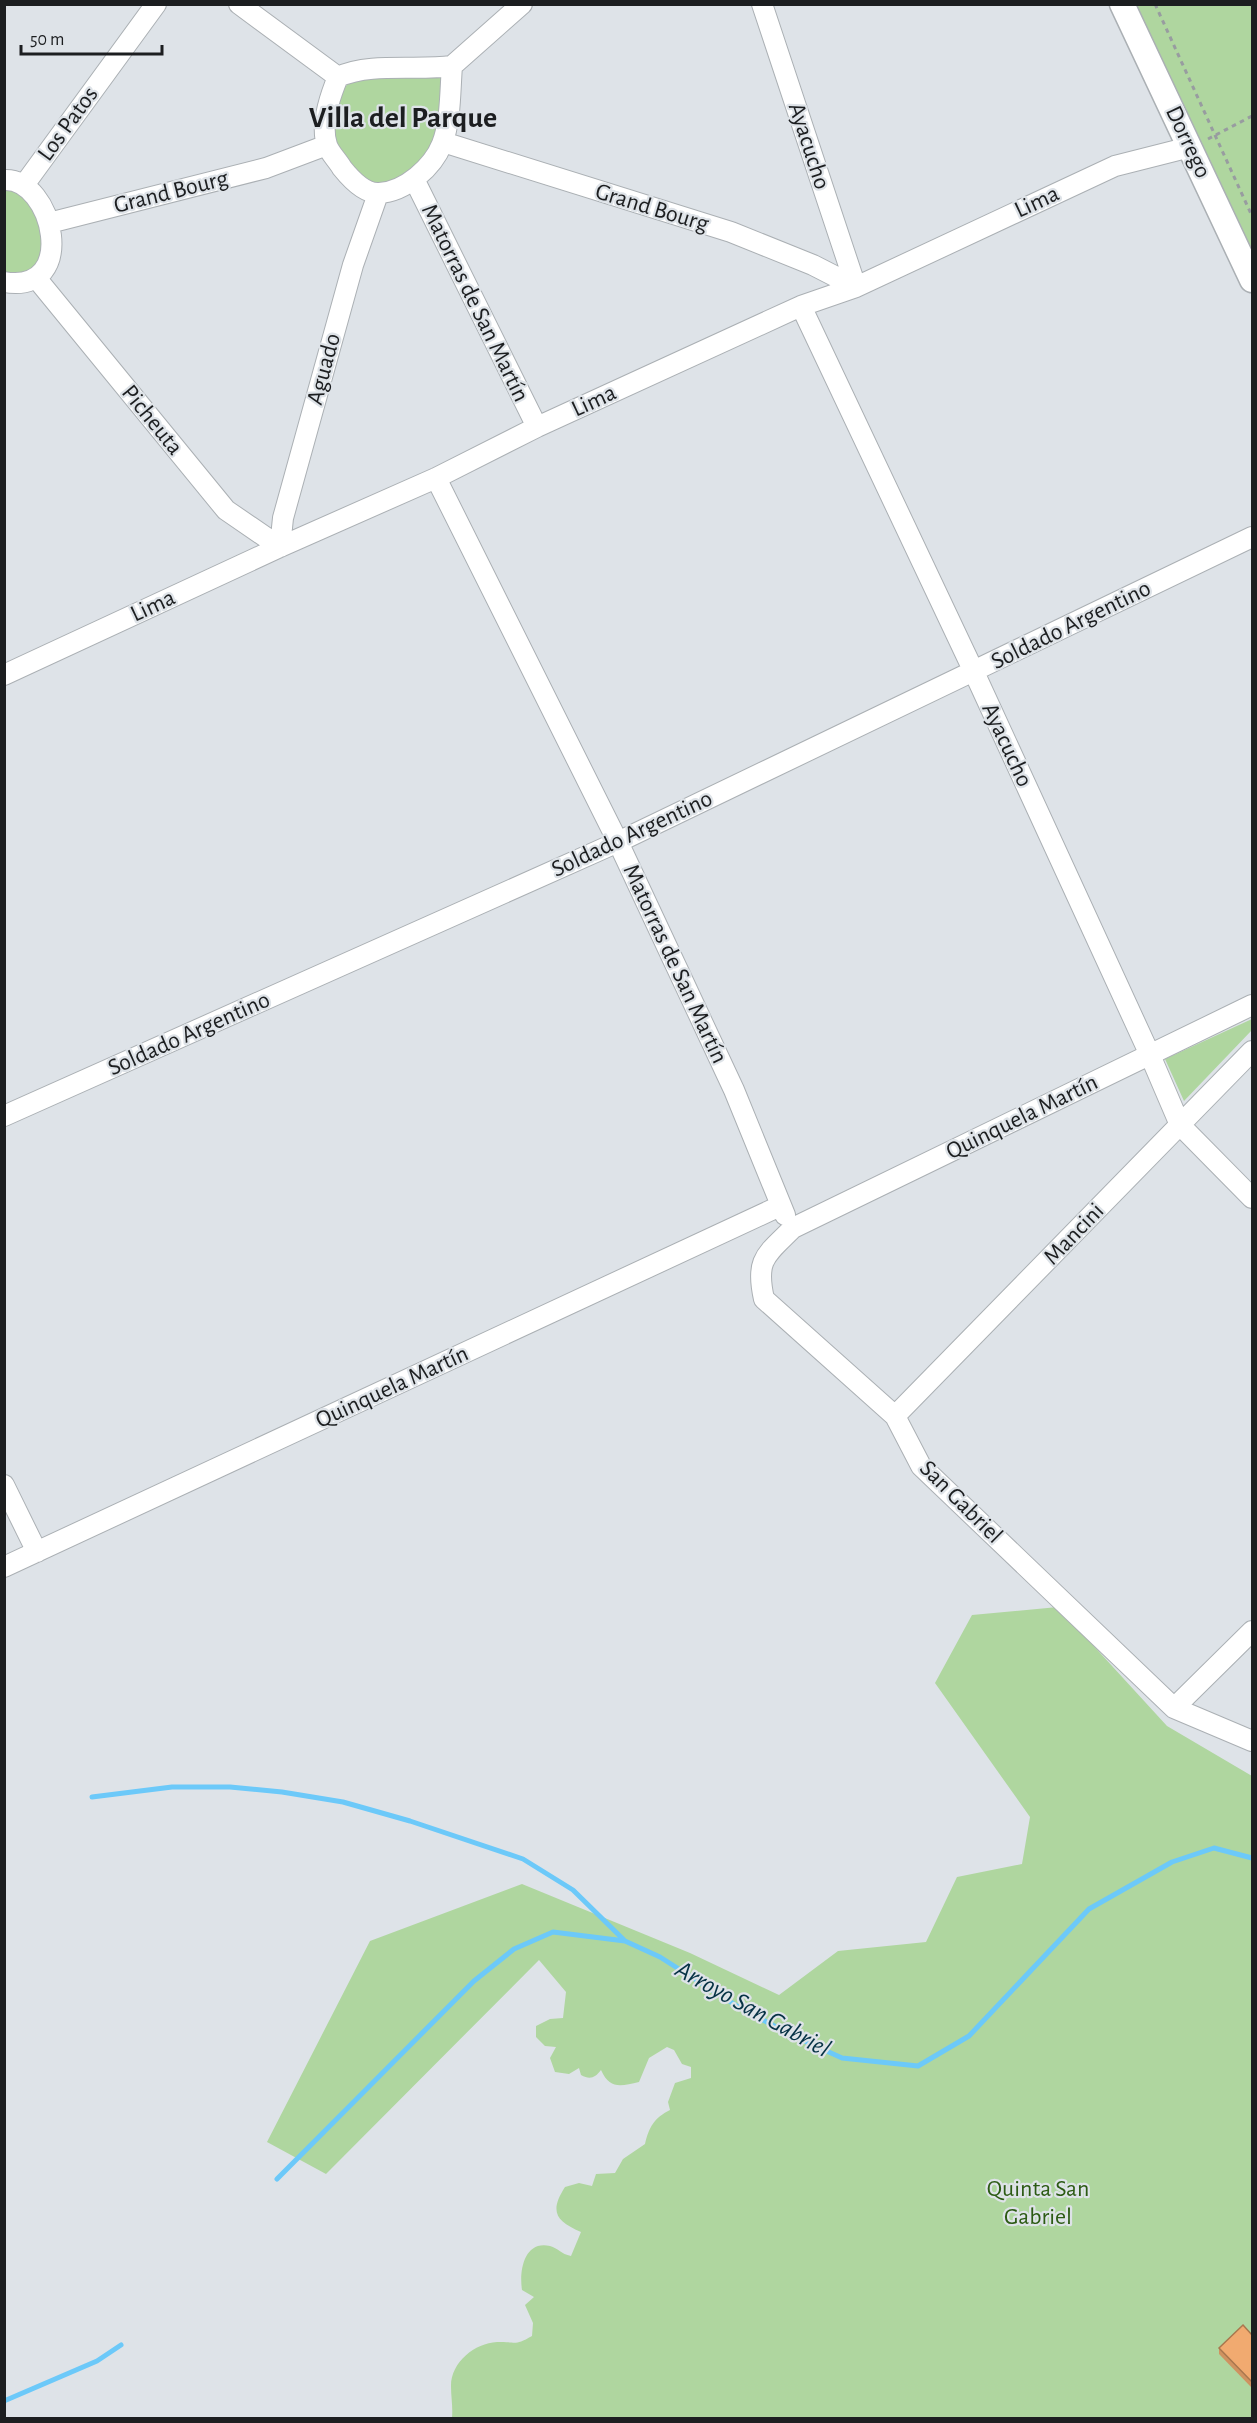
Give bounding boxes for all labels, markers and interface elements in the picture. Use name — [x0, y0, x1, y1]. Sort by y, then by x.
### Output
scale bar — [21, 18, 162, 56]
text: 50 m — [30, 31, 64, 49]
street label: Los Patos — [33, 82, 103, 166]
street label: Ayacucho — [784, 100, 834, 192]
street label: Dorrego — [1161, 102, 1215, 182]
district label: Villa del Parque — [309, 103, 497, 133]
street label: Grand Bourg — [111, 166, 231, 218]
street label: Grand Bourg — [593, 179, 712, 237]
street label: Lima — [1011, 181, 1063, 223]
street label: Matorras de San Martín — [417, 200, 533, 406]
street label: Aguado — [303, 331, 345, 407]
street label: Lima — [568, 380, 620, 422]
street label: Picheuta — [117, 381, 187, 459]
street label: Soldado Argentino — [987, 576, 1155, 674]
street label: Lima — [127, 585, 179, 627]
street label: Ayacucho — [977, 699, 1037, 791]
street label: Soldado Argentino — [548, 786, 716, 882]
street label: Matorras de San Martín — [618, 861, 732, 1067]
street label: Soldado Argentino — [104, 988, 274, 1080]
street label: Quinquela Martín — [942, 1070, 1102, 1164]
street label: Mancini — [1039, 1199, 1109, 1269]
street label: Quinquela Martín — [312, 1341, 472, 1433]
street label: San Gabriel — [915, 1456, 1007, 1548]
water label: Arroyo San Gabriel — [670, 1955, 835, 2062]
park label: Quinta San Gabriel — [987, 2177, 1089, 2229]

